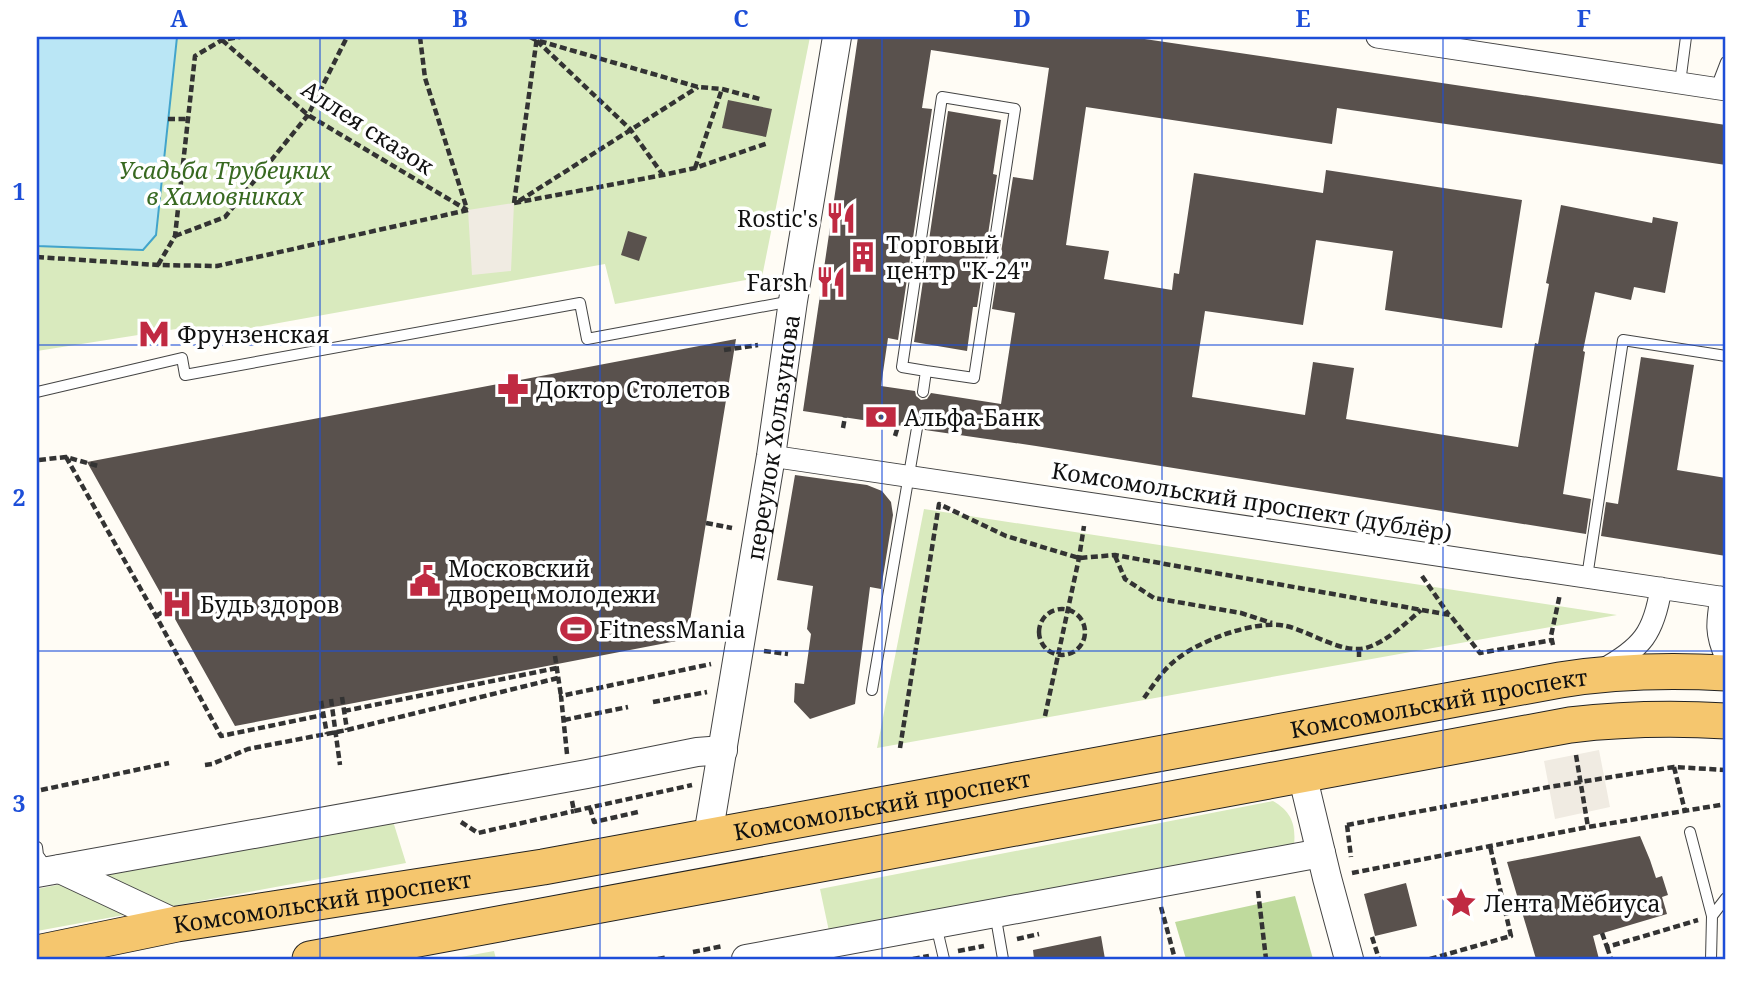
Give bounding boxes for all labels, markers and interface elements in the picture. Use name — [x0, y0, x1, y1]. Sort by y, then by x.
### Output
text: A — [170, 2, 188, 34]
text: B — [452, 2, 468, 34]
text: C — [733, 2, 749, 34]
text: D — [1013, 2, 1031, 34]
text: E — [1295, 2, 1311, 34]
text: F — [1577, 2, 1591, 34]
street label: Аллея сказок — [296, 72, 441, 182]
park label: Усадьба Трубецких в Хамовниках — [118, 154, 332, 212]
text: 1 — [13, 175, 26, 207]
restaurant icon: Rostic's — [824, 201, 858, 235]
place label: Rostic's — [737, 202, 818, 234]
place label: Торговый центр "К-24" — [886, 228, 1030, 286]
building icon: Торговый центр "К-24" — [846, 240, 880, 274]
restaurant icon: Farsh — [814, 265, 848, 299]
place label: Farsh — [747, 266, 808, 298]
street label: переулок Хользунова — [738, 312, 807, 563]
metro station icon: Фрунзенская — [137, 317, 171, 351]
place label: Фрунзенская — [177, 318, 330, 350]
pharmacy icon: Доктор Столетов — [496, 372, 530, 406]
place label: Доктор Столетов — [536, 373, 730, 405]
bank icon: Альфа-Банк — [864, 400, 898, 434]
place label: Альфа-Банк — [904, 401, 1041, 433]
street label: Комсомольский проспект (дублёр) — [1049, 454, 1455, 548]
text: 2 — [13, 481, 26, 513]
place label: Московский дворец молодежи — [448, 552, 656, 610]
public building icon: Московский дворец молодежи — [408, 564, 442, 598]
hospital icon: Будь здоров — [160, 587, 194, 621]
place label: Будь здоров — [200, 588, 339, 620]
sports icon: FitnessMania — [559, 612, 593, 646]
place label: FitnessMania — [599, 613, 746, 645]
street label: Комсомольский проспект — [1287, 660, 1589, 745]
street label: Комсомольский проспект — [731, 762, 1033, 848]
text: 3 — [13, 787, 26, 819]
street label: Комсомольский проспект — [171, 862, 474, 940]
place icon: Лента Мёбиуса — [1444, 886, 1478, 920]
place label: Лента Мёбиуса — [1484, 887, 1661, 919]

